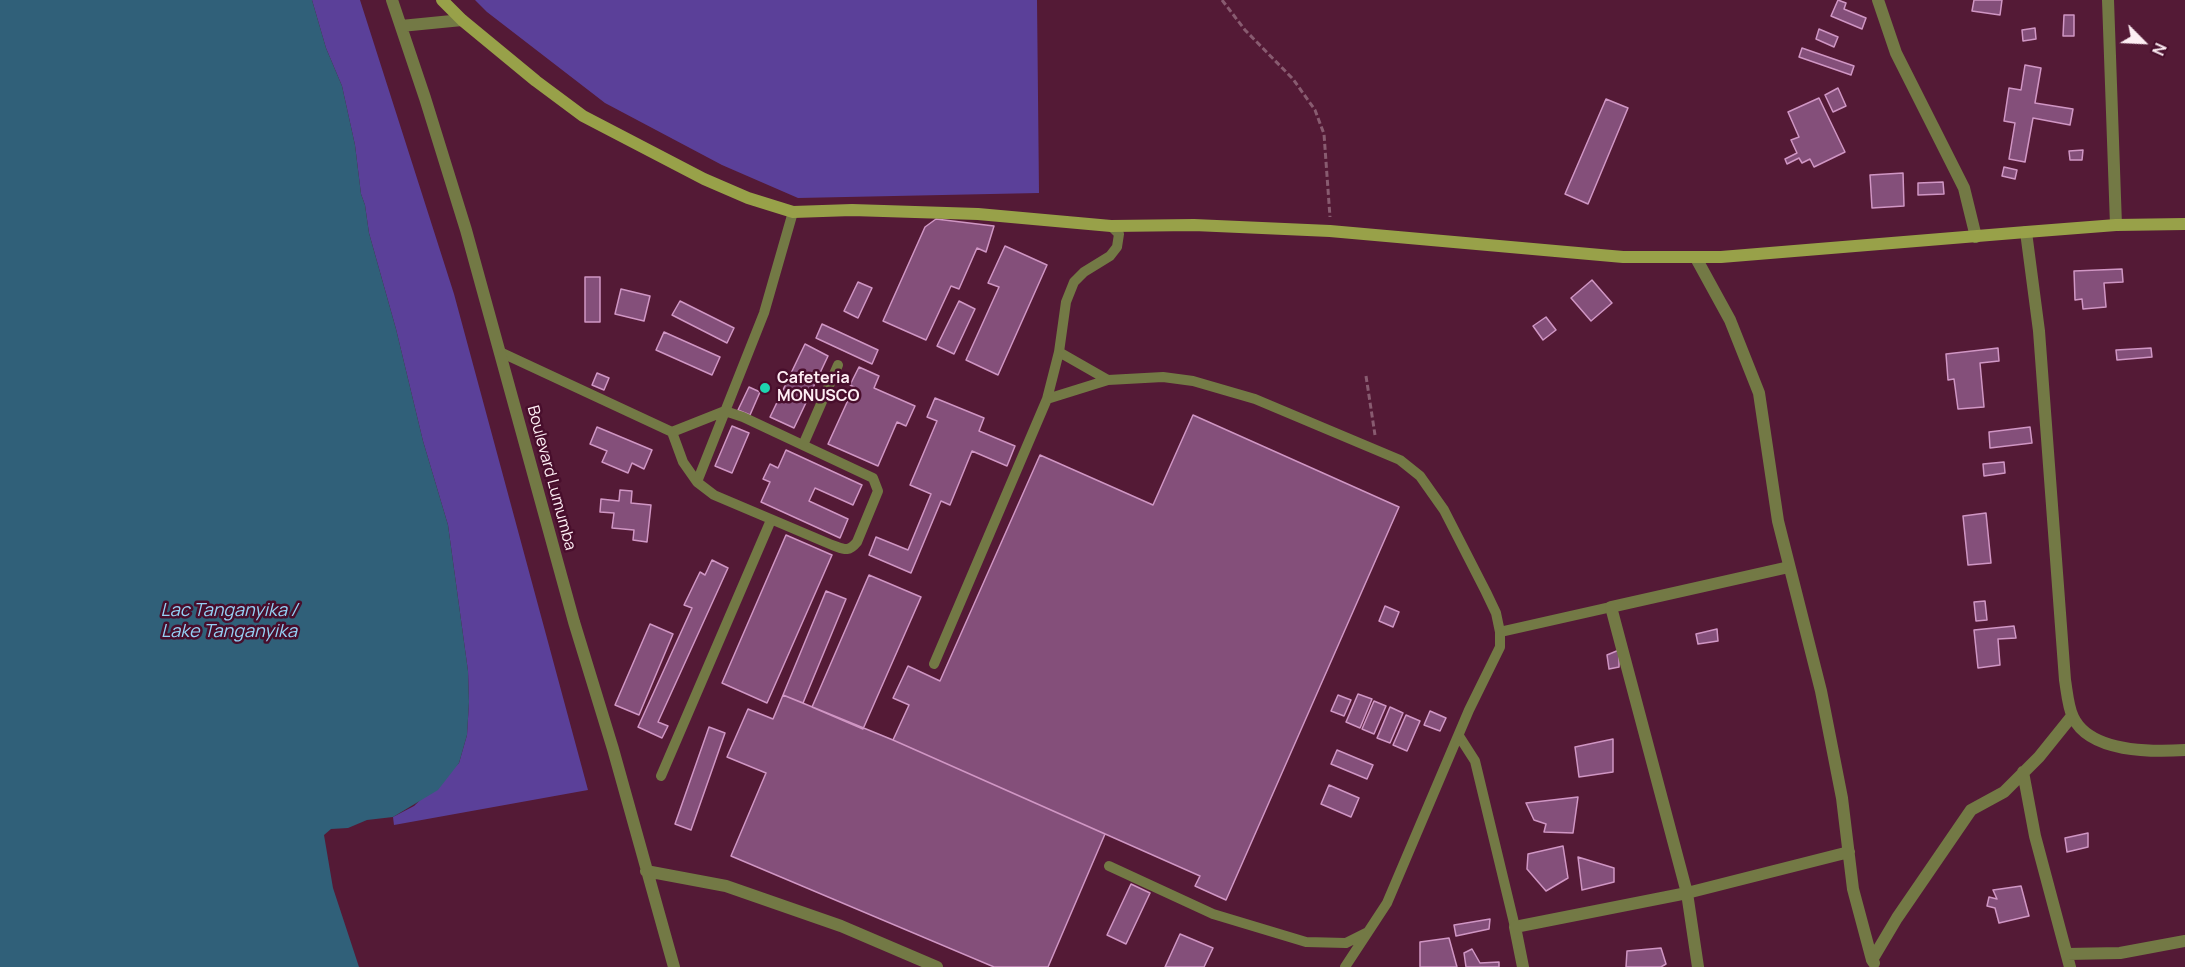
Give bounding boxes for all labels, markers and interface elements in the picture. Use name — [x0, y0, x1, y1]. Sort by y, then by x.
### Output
north arrow — [2113, 12, 2173, 72]
text: N — [2147, 40, 2172, 59]
place label: Cafeteria MONUSCO — [777, 369, 860, 407]
marker: Cafeteria MONUSCO — [758, 381, 772, 395]
street label: Boulevard Lumumba — [522, 404, 580, 552]
water label: Lac Tanganyika / Lake Tanganyika — [160, 600, 298, 642]

